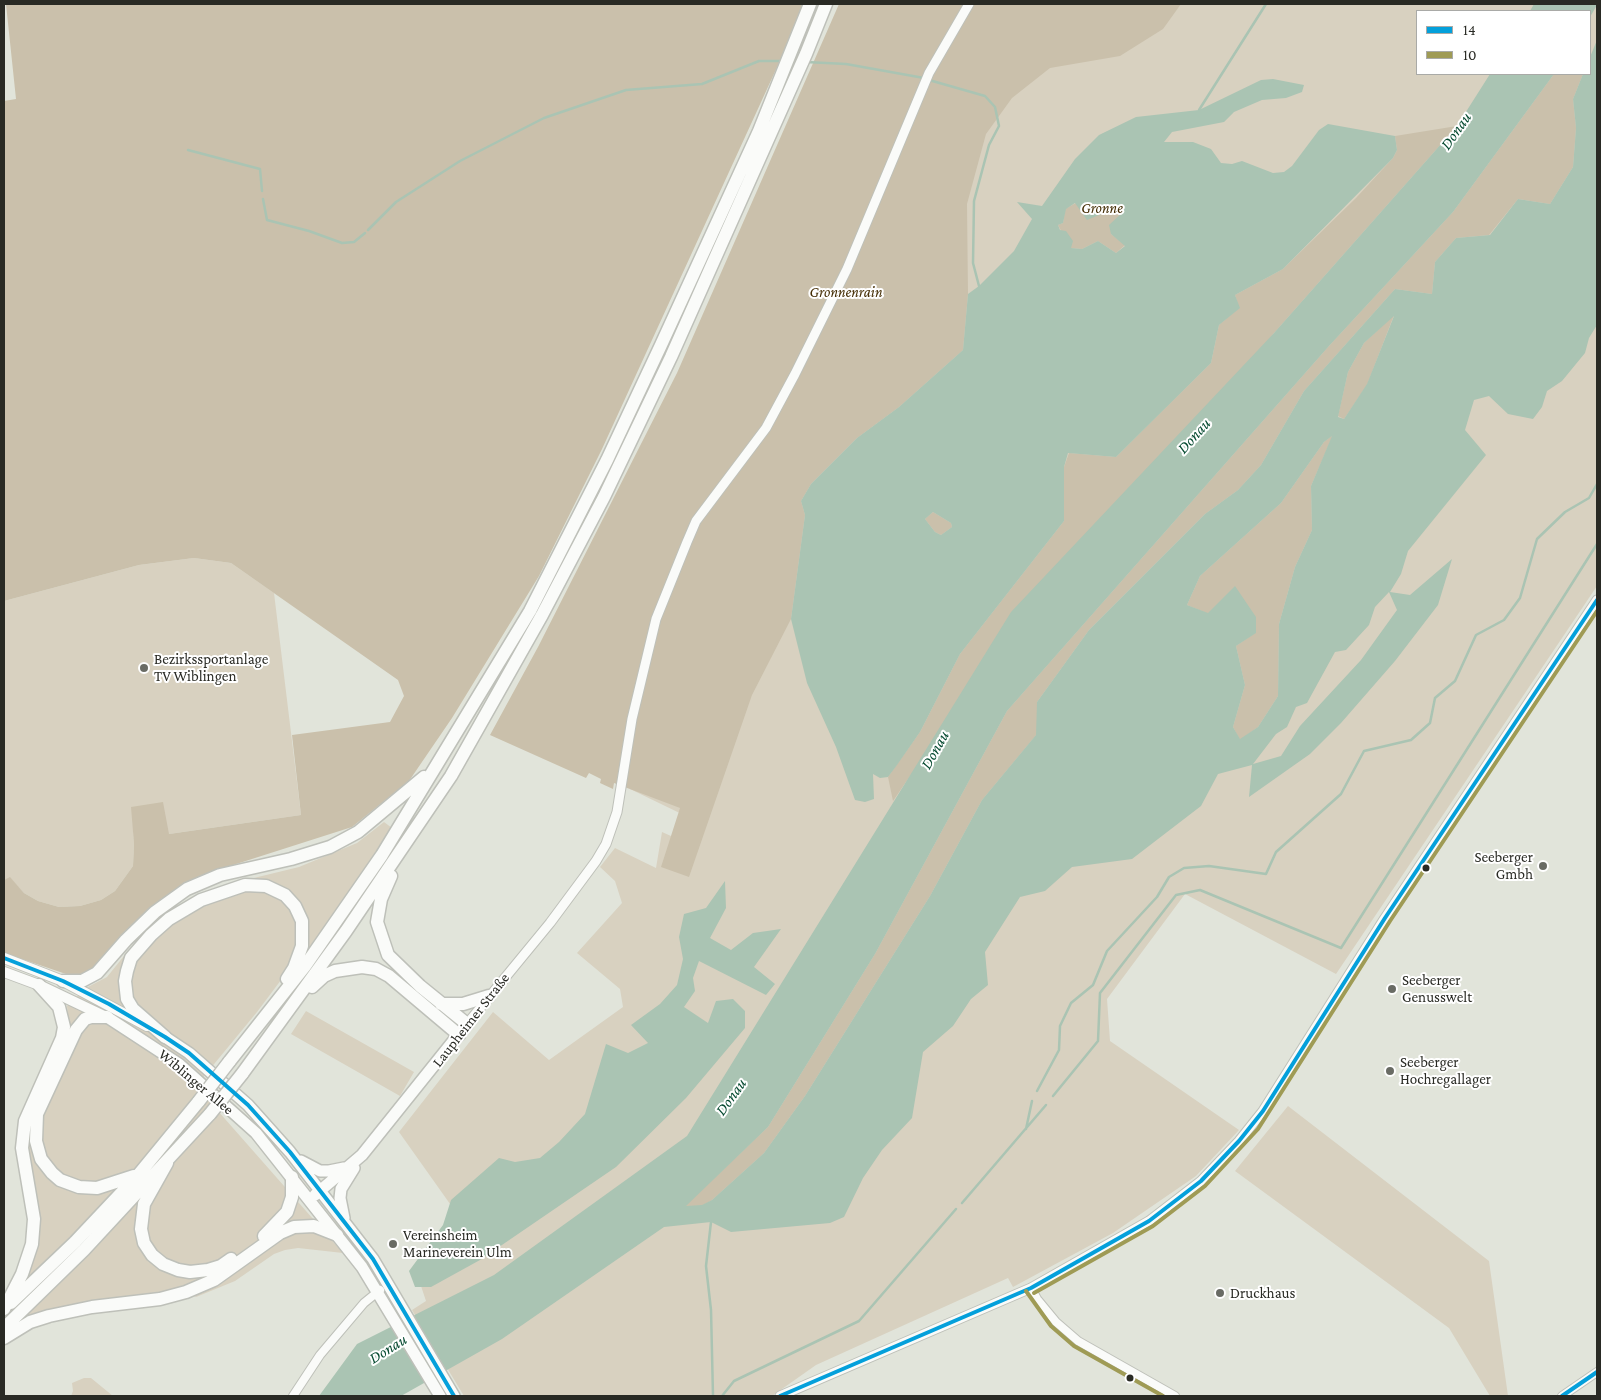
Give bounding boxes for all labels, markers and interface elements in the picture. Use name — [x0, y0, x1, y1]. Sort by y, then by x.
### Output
legend — [1416, 10, 1591, 75]
text: 14 — [1463, 22, 1476, 38]
text: 10 — [1463, 47, 1476, 63]
water label: Donau — [1436, 109, 1476, 153]
park label: Gronne — [1081, 199, 1123, 217]
park label: Gronnenrain — [810, 283, 882, 301]
water label: Donau — [1173, 414, 1215, 458]
place label: Bezirkssportanlage TV Wiblingen — [154, 650, 268, 685]
marker: Bezirkssportanlage TV Wiblingen — [138, 662, 150, 674]
water label: Donau — [917, 727, 953, 773]
place label: Seeberger Gmbh — [1474, 848, 1533, 883]
marker: Seeberger Gmbh — [1537, 860, 1549, 872]
unlabelled marker — [1421, 863, 1431, 873]
street label: Laupheimer Straße — [429, 969, 513, 1071]
place label: Seeberger Genusswelt — [1402, 971, 1472, 1006]
marker: Seeberger Genusswelt — [1386, 983, 1398, 995]
street label: Wiblinger Allee — [155, 1045, 237, 1119]
place label: Seeberger Hochregallager — [1400, 1053, 1491, 1088]
marker: Seeberger Hochregallager — [1384, 1065, 1396, 1077]
water label: Donau — [711, 1075, 751, 1119]
place label: Vereinsheim Marineverein Ulm — [403, 1226, 512, 1261]
marker: Vereinsheim Marineverein Ulm — [387, 1238, 399, 1250]
place label: Druckhaus — [1230, 1284, 1295, 1302]
marker: Druckhaus — [1214, 1287, 1226, 1299]
water label: Donau — [365, 1330, 411, 1368]
unlabelled marker — [1125, 1373, 1135, 1383]

